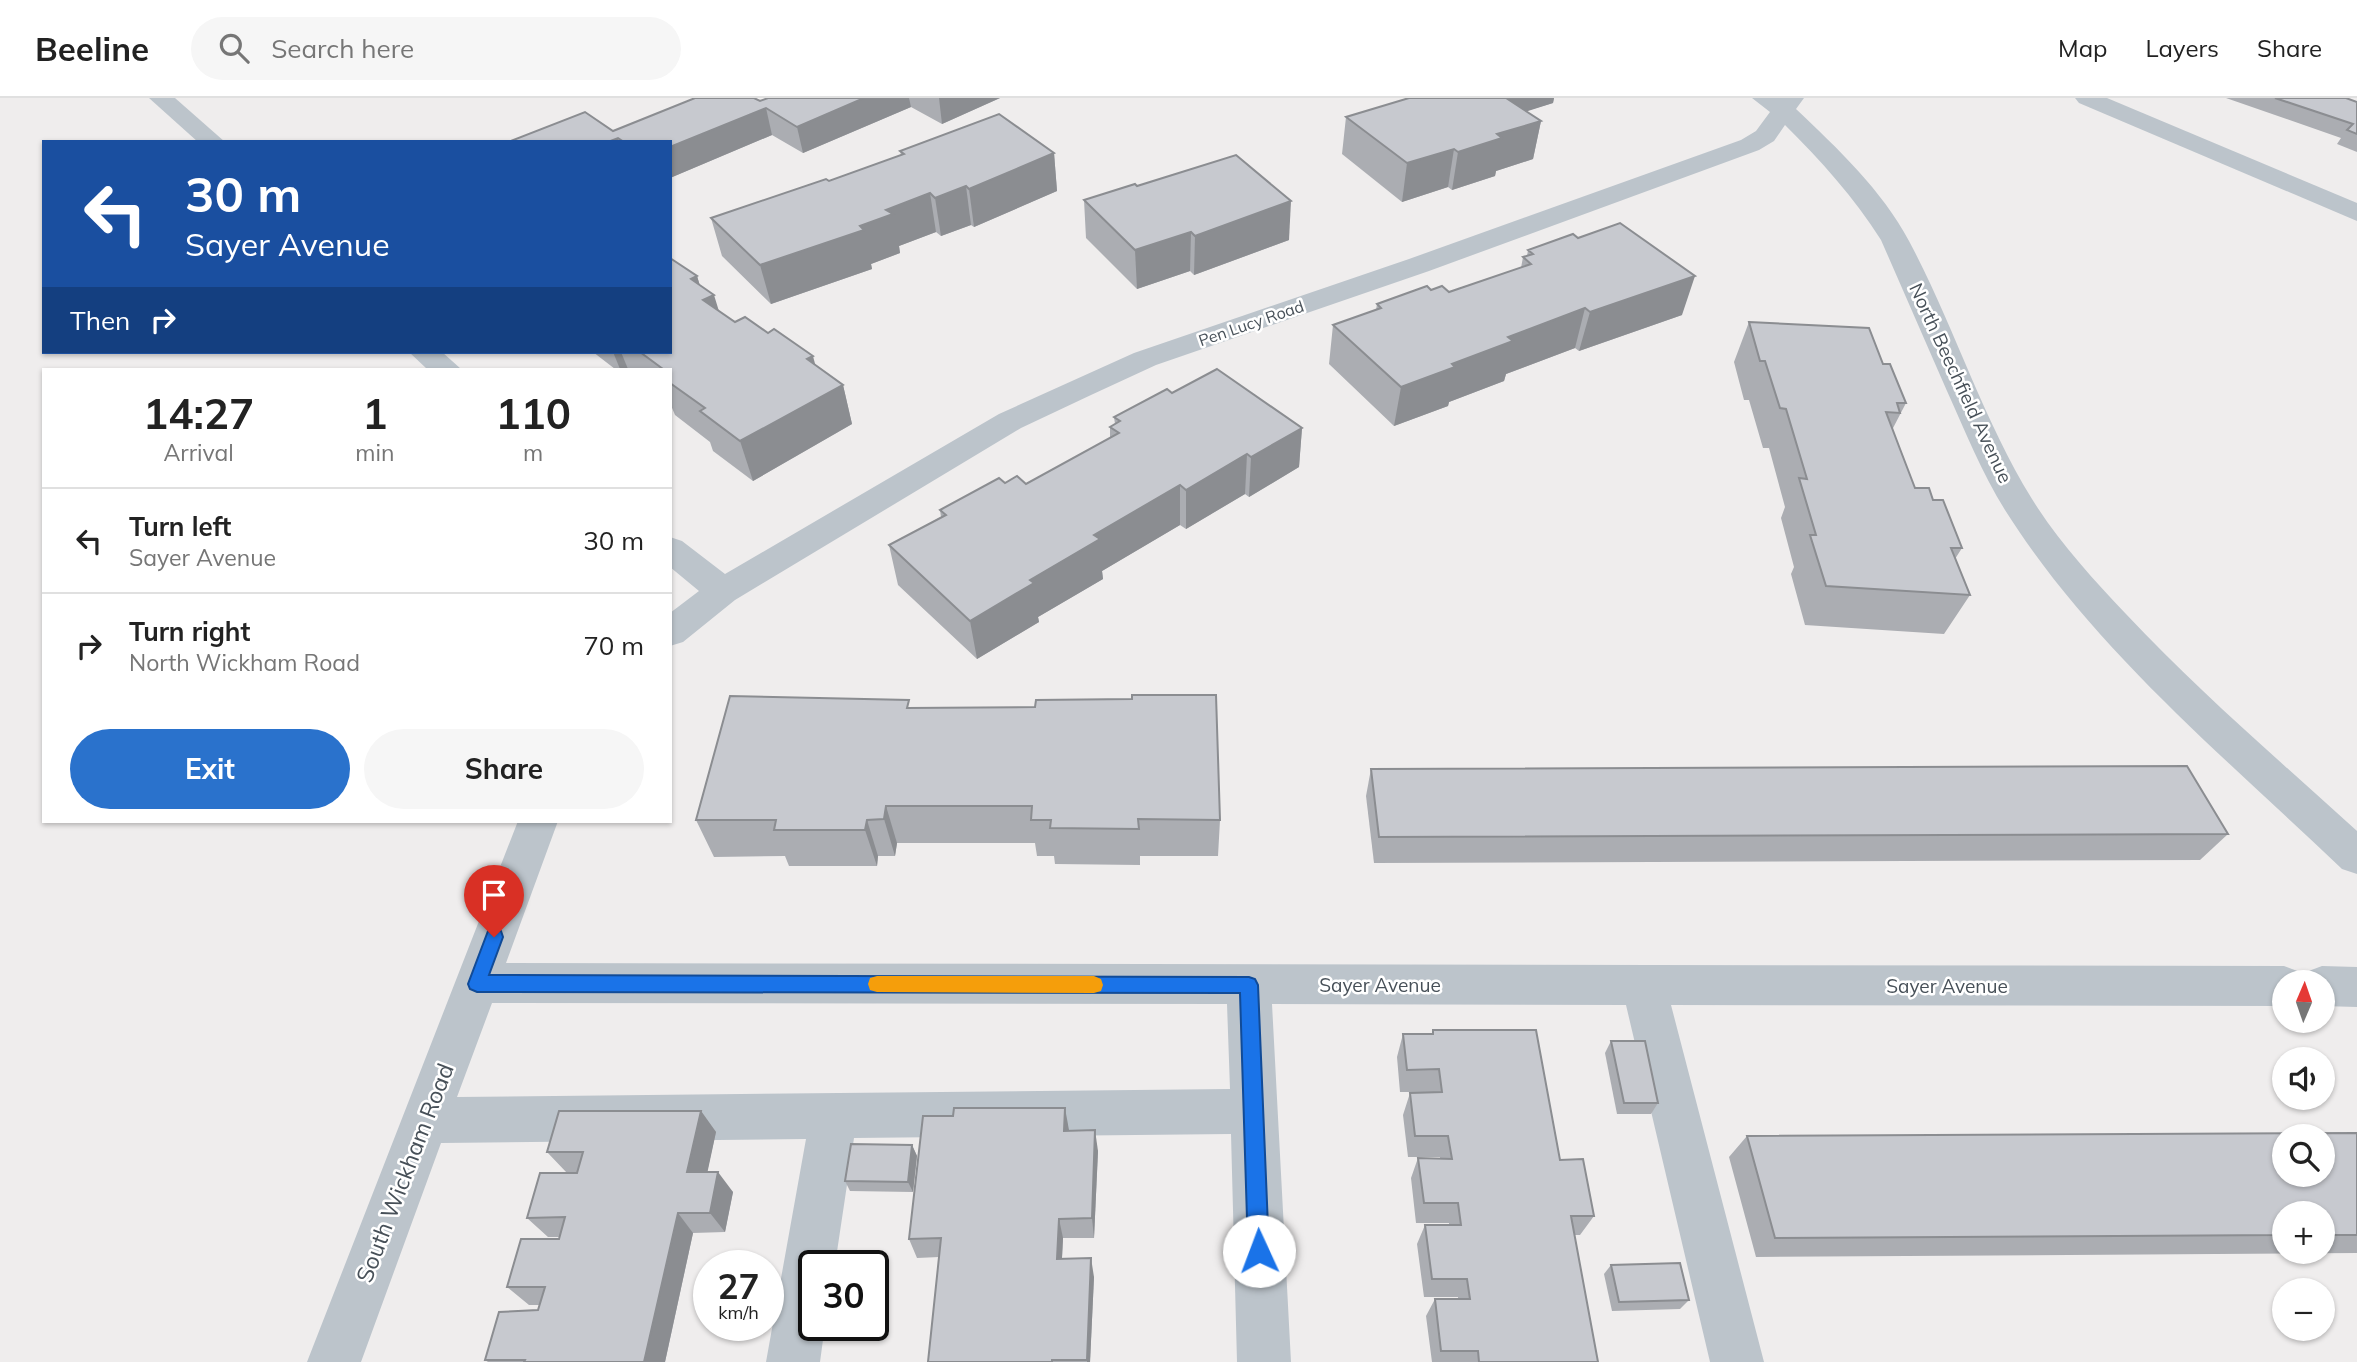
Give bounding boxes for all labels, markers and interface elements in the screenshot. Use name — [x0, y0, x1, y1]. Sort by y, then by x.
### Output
search box — [191, 17, 681, 80]
text: Beeline — [35, 28, 149, 69]
icon: search — [215, 29, 253, 67]
text: Search here — [271, 32, 414, 65]
text: Map — [2058, 33, 2107, 63]
text: Layers — [2145, 33, 2219, 63]
text: Share — [2257, 33, 2322, 63]
text: 30 m — [185, 163, 301, 224]
icon: left — [70, 168, 161, 259]
text: Sayer Avenue — [185, 224, 390, 264]
street label: North Beechfield Avenue — [1904, 279, 2018, 487]
street label: Pen Lucy Road — [1196, 296, 1306, 350]
icon: right — [144, 301, 182, 339]
text: Then — [70, 304, 130, 337]
text: 14:27 — [143, 387, 254, 440]
text: 1 — [362, 387, 387, 440]
text: 110 — [495, 387, 571, 440]
text: Arrival — [163, 438, 234, 467]
text: min — [355, 438, 394, 467]
text: m — [523, 438, 543, 467]
text: Turn left — [129, 510, 231, 543]
icon: left — [70, 522, 108, 560]
text: 30 m — [583, 524, 644, 557]
text: Sayer Avenue — [129, 543, 276, 572]
text: Turn right — [129, 615, 250, 648]
icon: right — [70, 627, 108, 665]
text: 70 m — [583, 629, 644, 662]
text: North Wickham Road — [129, 648, 360, 677]
button: Exit — [70, 729, 350, 809]
button: Share — [364, 729, 644, 809]
pin — [464, 865, 524, 937]
icon: arrive — [475, 876, 513, 914]
north arrow — [2272, 970, 2334, 1032]
map controls — [2272, 970, 2335, 1341]
street label: Sayer Avenue — [1319, 973, 1441, 997]
street label: Sayer Avenue — [1886, 974, 2008, 998]
button: sound — [2272, 1047, 2335, 1110]
street label: South Wickham Road — [349, 1059, 460, 1287]
button: search — [2272, 1124, 2335, 1187]
button: + — [2272, 1201, 2335, 1264]
position arrow — [1222, 1214, 1296, 1288]
speed limit sign: 30 — [798, 1250, 889, 1341]
text: 27 — [717, 1264, 760, 1308]
button: − — [2272, 1278, 2335, 1341]
text: km/h — [718, 1301, 759, 1324]

